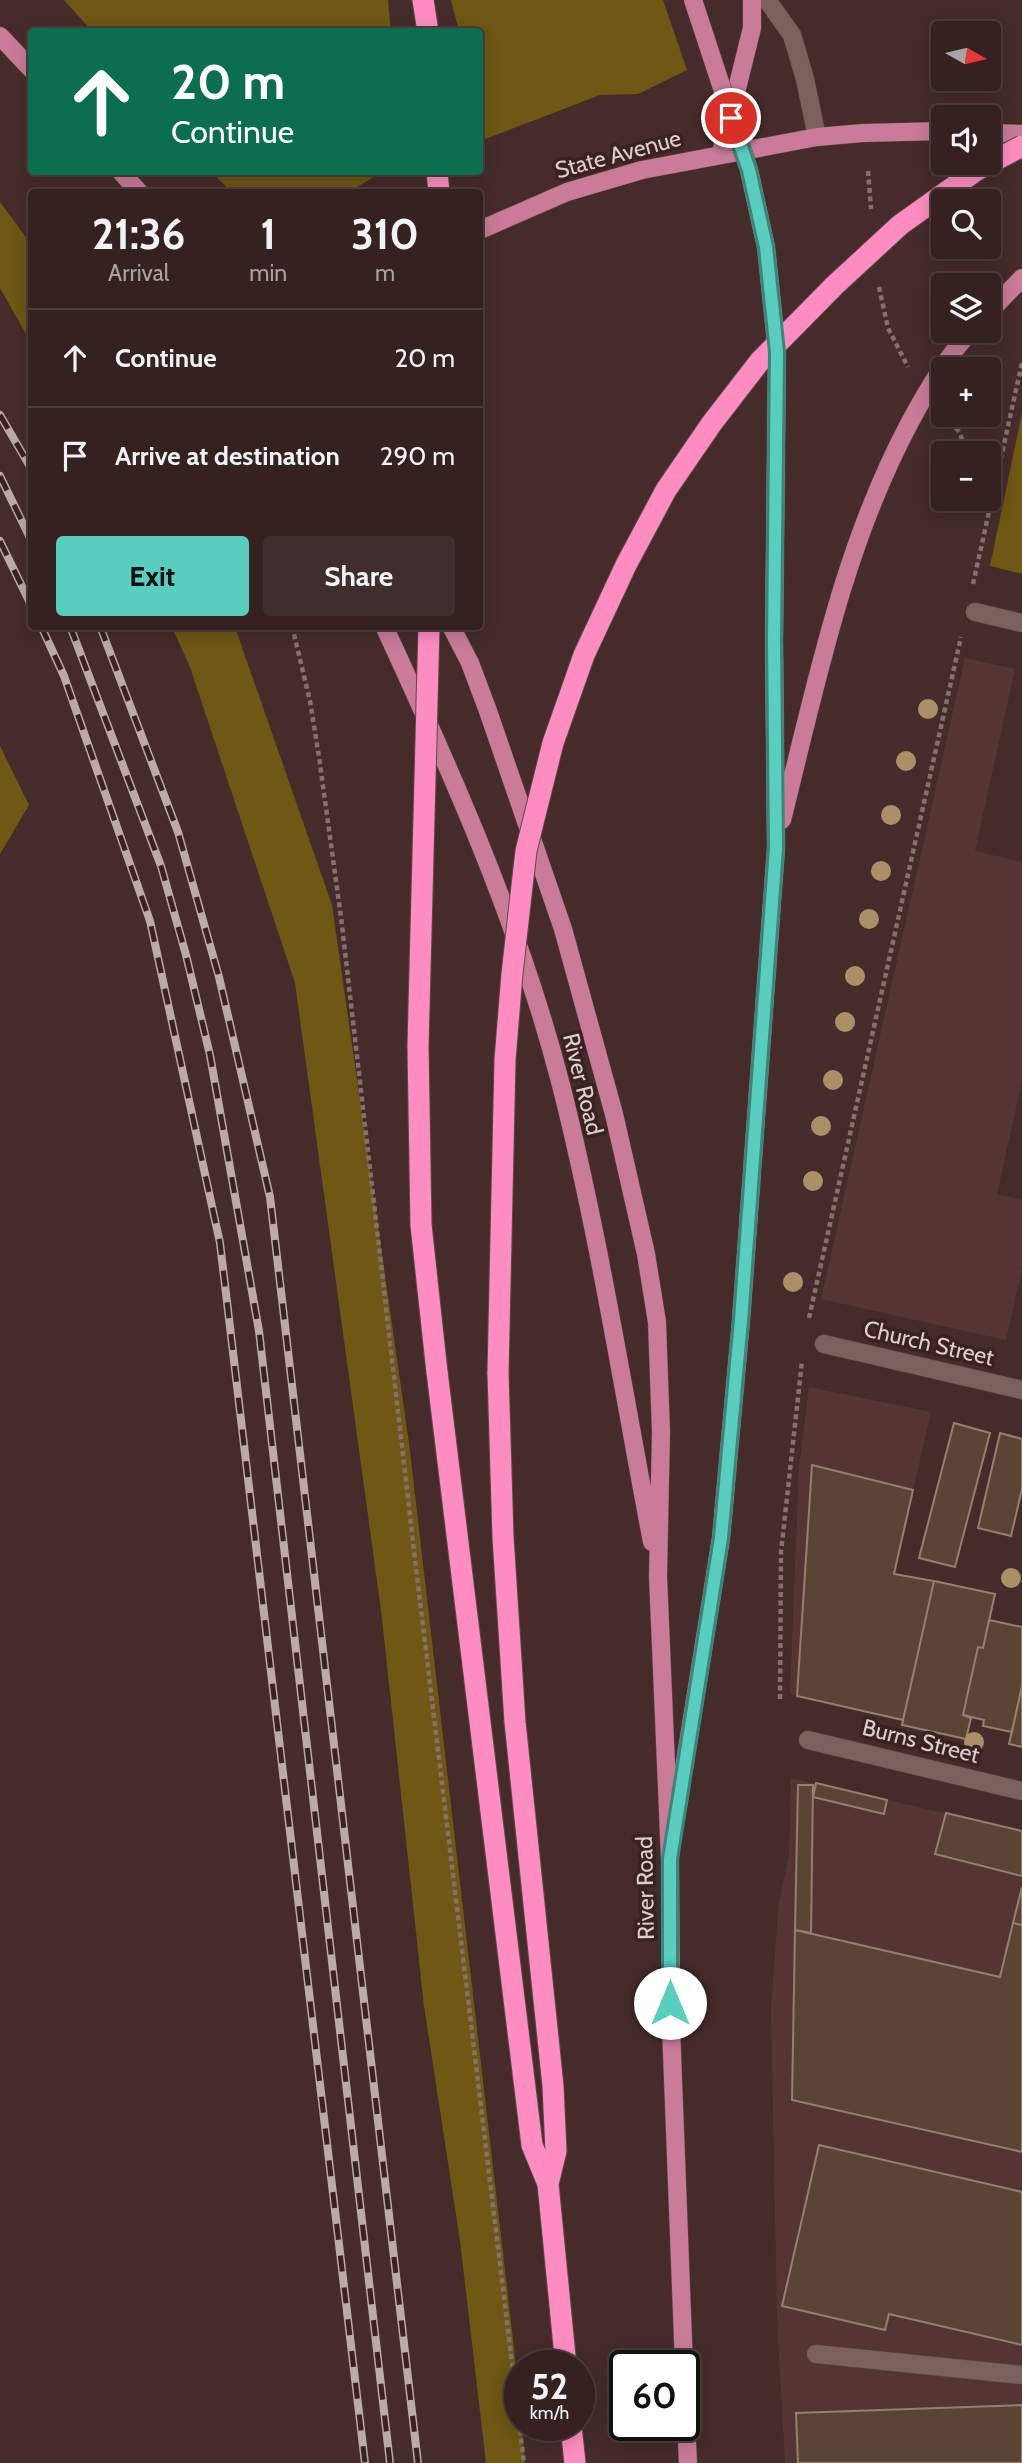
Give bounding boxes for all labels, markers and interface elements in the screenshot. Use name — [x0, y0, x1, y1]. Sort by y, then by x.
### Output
north arrow — [931, 21, 1001, 91]
map controls — [931, 21, 1001, 511]
text: 20 m — [171, 52, 285, 111]
icon: ahead — [56, 56, 147, 147]
pin — [701, 88, 761, 148]
icon: arrive — [712, 99, 750, 137]
button: sound — [931, 105, 1001, 175]
text: Continue — [171, 112, 294, 151]
street label: State Avenue — [552, 124, 684, 184]
button: search — [931, 189, 1001, 259]
text: 21:36 — [92, 208, 185, 260]
text: 1 — [261, 208, 276, 260]
text: 310 — [351, 208, 419, 260]
text: Arrival — [108, 259, 169, 287]
text: min — [249, 259, 287, 287]
text: m — [375, 259, 395, 287]
button: layers — [931, 273, 1001, 343]
icon: ahead — [56, 339, 94, 377]
text: Continue — [115, 342, 217, 374]
text: 20 m — [395, 342, 455, 374]
button: + — [931, 357, 1001, 427]
icon: arrive — [56, 437, 94, 475]
text: Arrive at destination — [115, 440, 340, 472]
text: 290 m — [380, 440, 455, 472]
button: − — [931, 441, 1001, 511]
button: Exit — [56, 536, 249, 616]
button: Share — [263, 536, 455, 616]
street label: River Road — [557, 1030, 609, 1138]
street label: Church Street — [861, 1314, 997, 1372]
street label: Burns Street — [860, 1713, 983, 1769]
street label: River Road — [630, 1836, 660, 1940]
position arrow — [633, 1966, 707, 2040]
speed limit sign: 60 — [609, 2350, 700, 2441]
text: 52 — [531, 2365, 568, 2408]
text: km/h — [530, 2402, 569, 2424]

